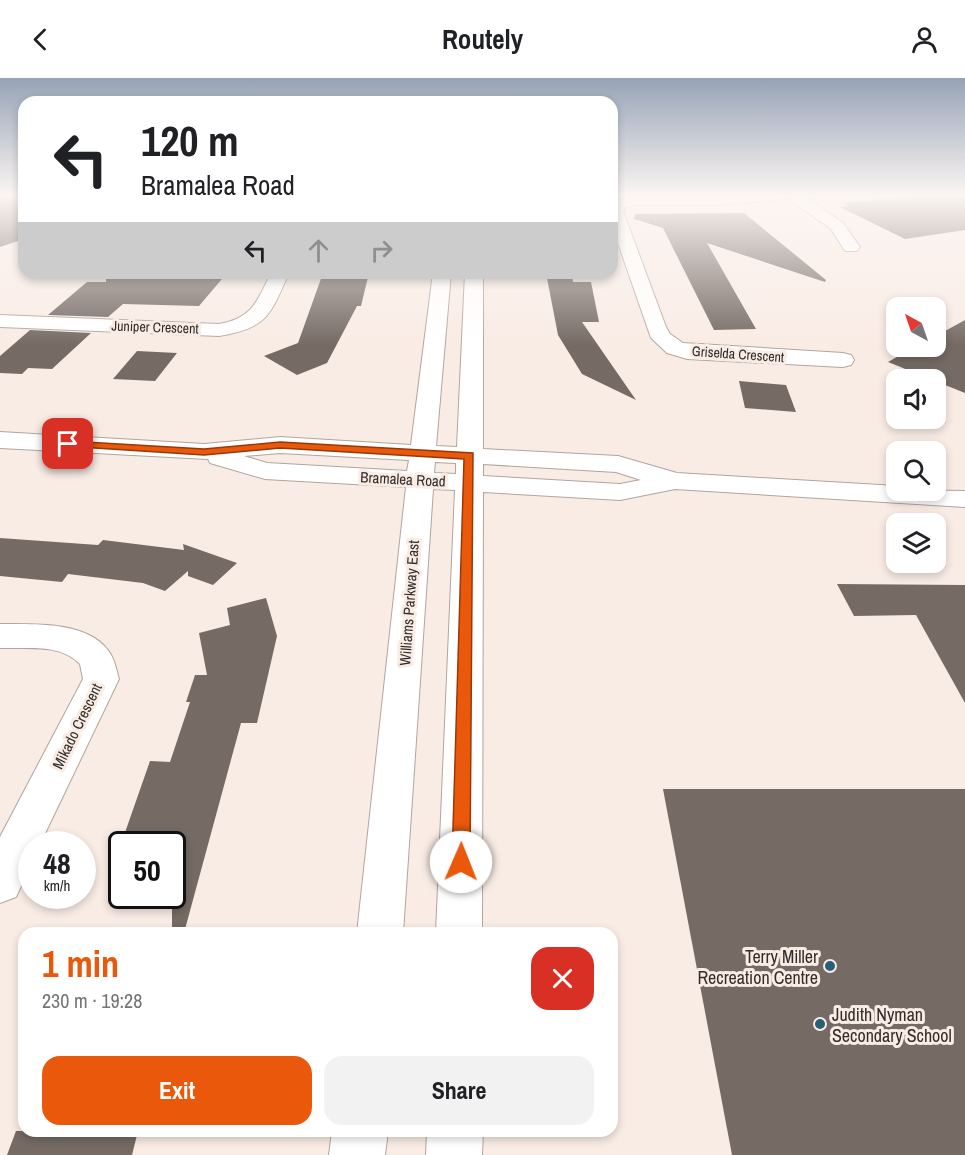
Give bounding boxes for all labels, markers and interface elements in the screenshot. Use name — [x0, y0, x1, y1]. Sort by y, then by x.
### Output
text: Routely — [442, 21, 523, 57]
icon: back — [24, 23, 57, 56]
icon: person — [908, 23, 941, 56]
text: 120 m — [141, 113, 239, 169]
icon: left — [42, 120, 120, 198]
text: Bramalea Road — [141, 167, 295, 203]
icon: left — [239, 234, 272, 267]
icon: ahead — [302, 234, 335, 267]
icon: right — [365, 234, 398, 267]
north arrow — [886, 297, 946, 357]
map controls — [886, 297, 946, 573]
street label: Juniper Crescent — [111, 316, 199, 338]
street label: Griselda Crescent — [691, 342, 785, 366]
button: sound — [886, 369, 946, 429]
pin — [42, 418, 93, 469]
icon: arrive — [51, 427, 84, 460]
button: search — [886, 441, 946, 501]
street label: Bramalea Road — [360, 466, 446, 492]
button: layers — [886, 513, 946, 573]
street label: Williams Parkway East — [394, 539, 424, 666]
street label: Mikado Crescent — [47, 679, 107, 772]
position arrow — [429, 830, 493, 894]
speed limit sign: 50 — [108, 831, 186, 909]
text: 48 — [43, 843, 71, 883]
text: km/h — [44, 875, 70, 896]
text: 1 min — [42, 940, 119, 988]
place label: Terry Miller Recreation Centre — [697, 944, 818, 990]
button: close — [531, 947, 594, 1010]
marker: Terry Miller Recreation Centre — [823, 959, 837, 973]
text: 230 m · 19:28 — [42, 987, 142, 1014]
place label: Judith Nyman Secondary School — [832, 1002, 952, 1048]
marker: Judith Nyman Secondary School — [813, 1017, 827, 1031]
button: Exit — [42, 1056, 312, 1125]
button: Share — [324, 1056, 594, 1125]

